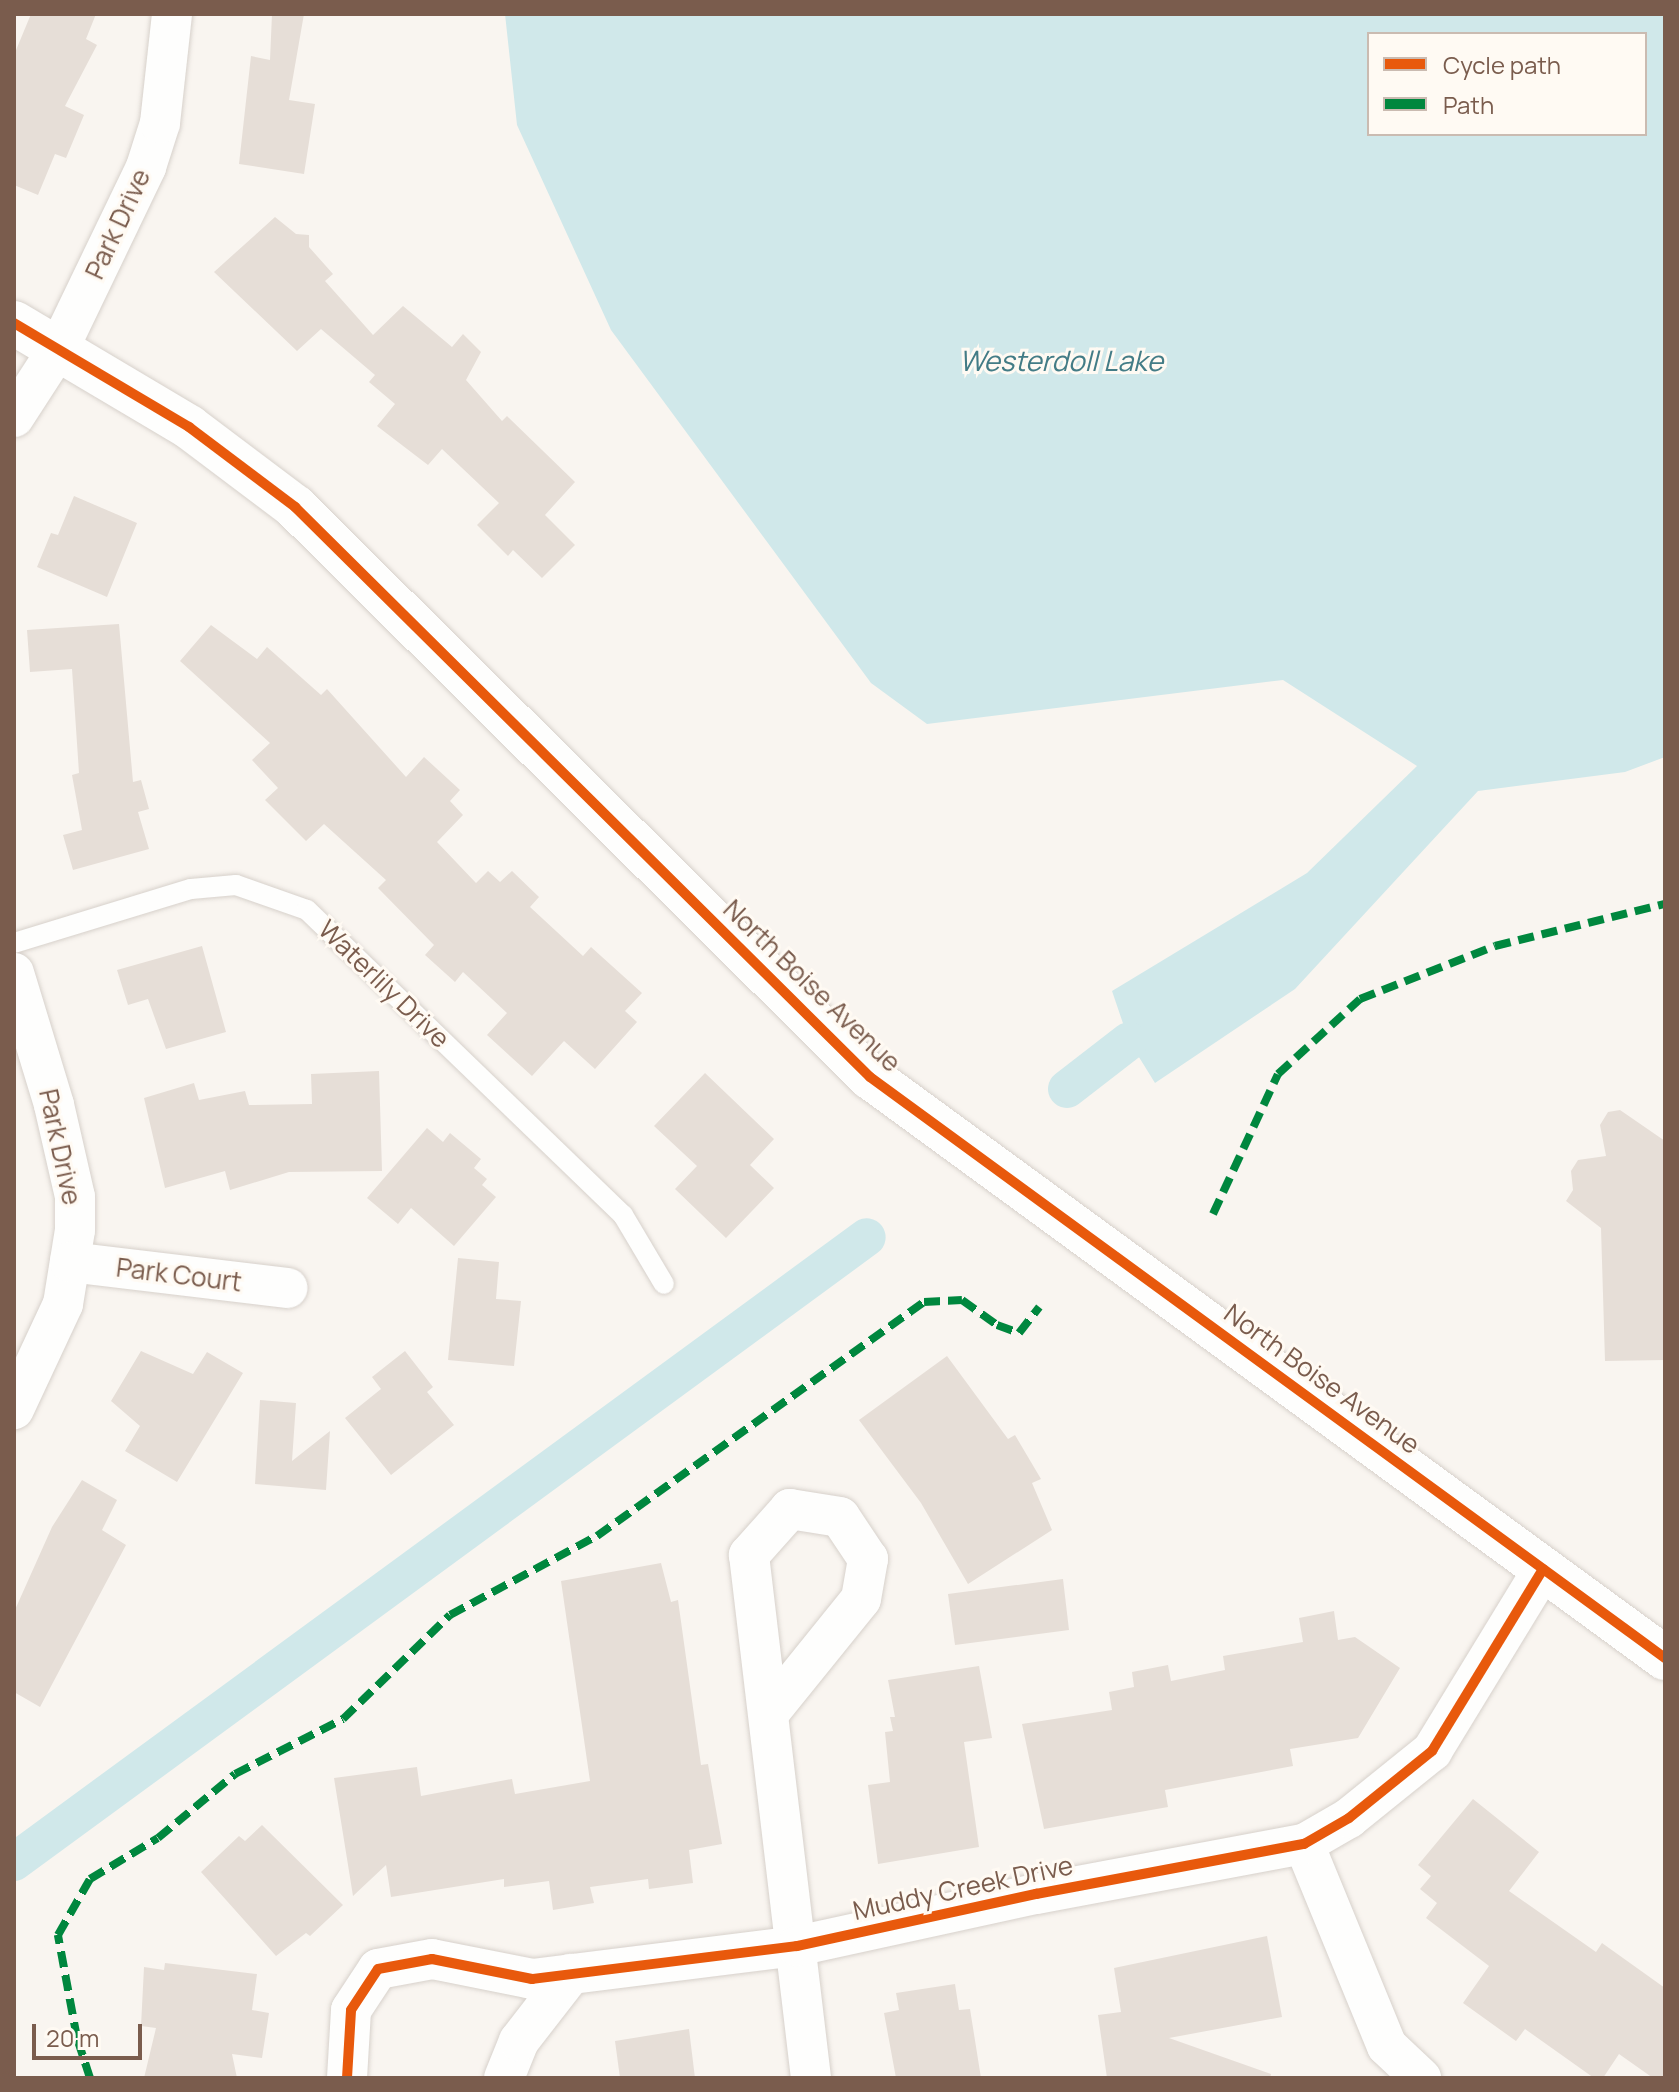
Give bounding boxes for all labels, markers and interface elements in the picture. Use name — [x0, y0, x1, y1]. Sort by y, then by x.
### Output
legend — [1367, 32, 1647, 136]
text: Cycle path — [1443, 48, 1561, 81]
text: Path — [1443, 88, 1494, 121]
street label: Park Drive — [79, 164, 157, 284]
water label: Westerdoll Lake — [959, 343, 1163, 377]
street label: North Boise Avenue — [717, 893, 907, 1079]
street label: Waterlily Drive — [312, 914, 456, 1054]
street label: Park Drive — [32, 1086, 88, 1208]
street label: Park Court — [114, 1252, 244, 1298]
street label: North Boise Avenue — [1218, 1298, 1426, 1460]
street label: Muddy Creek Drive — [850, 1849, 1076, 1927]
scale bar — [36, 2008, 146, 2058]
text: 20 m — [46, 2021, 99, 2054]

